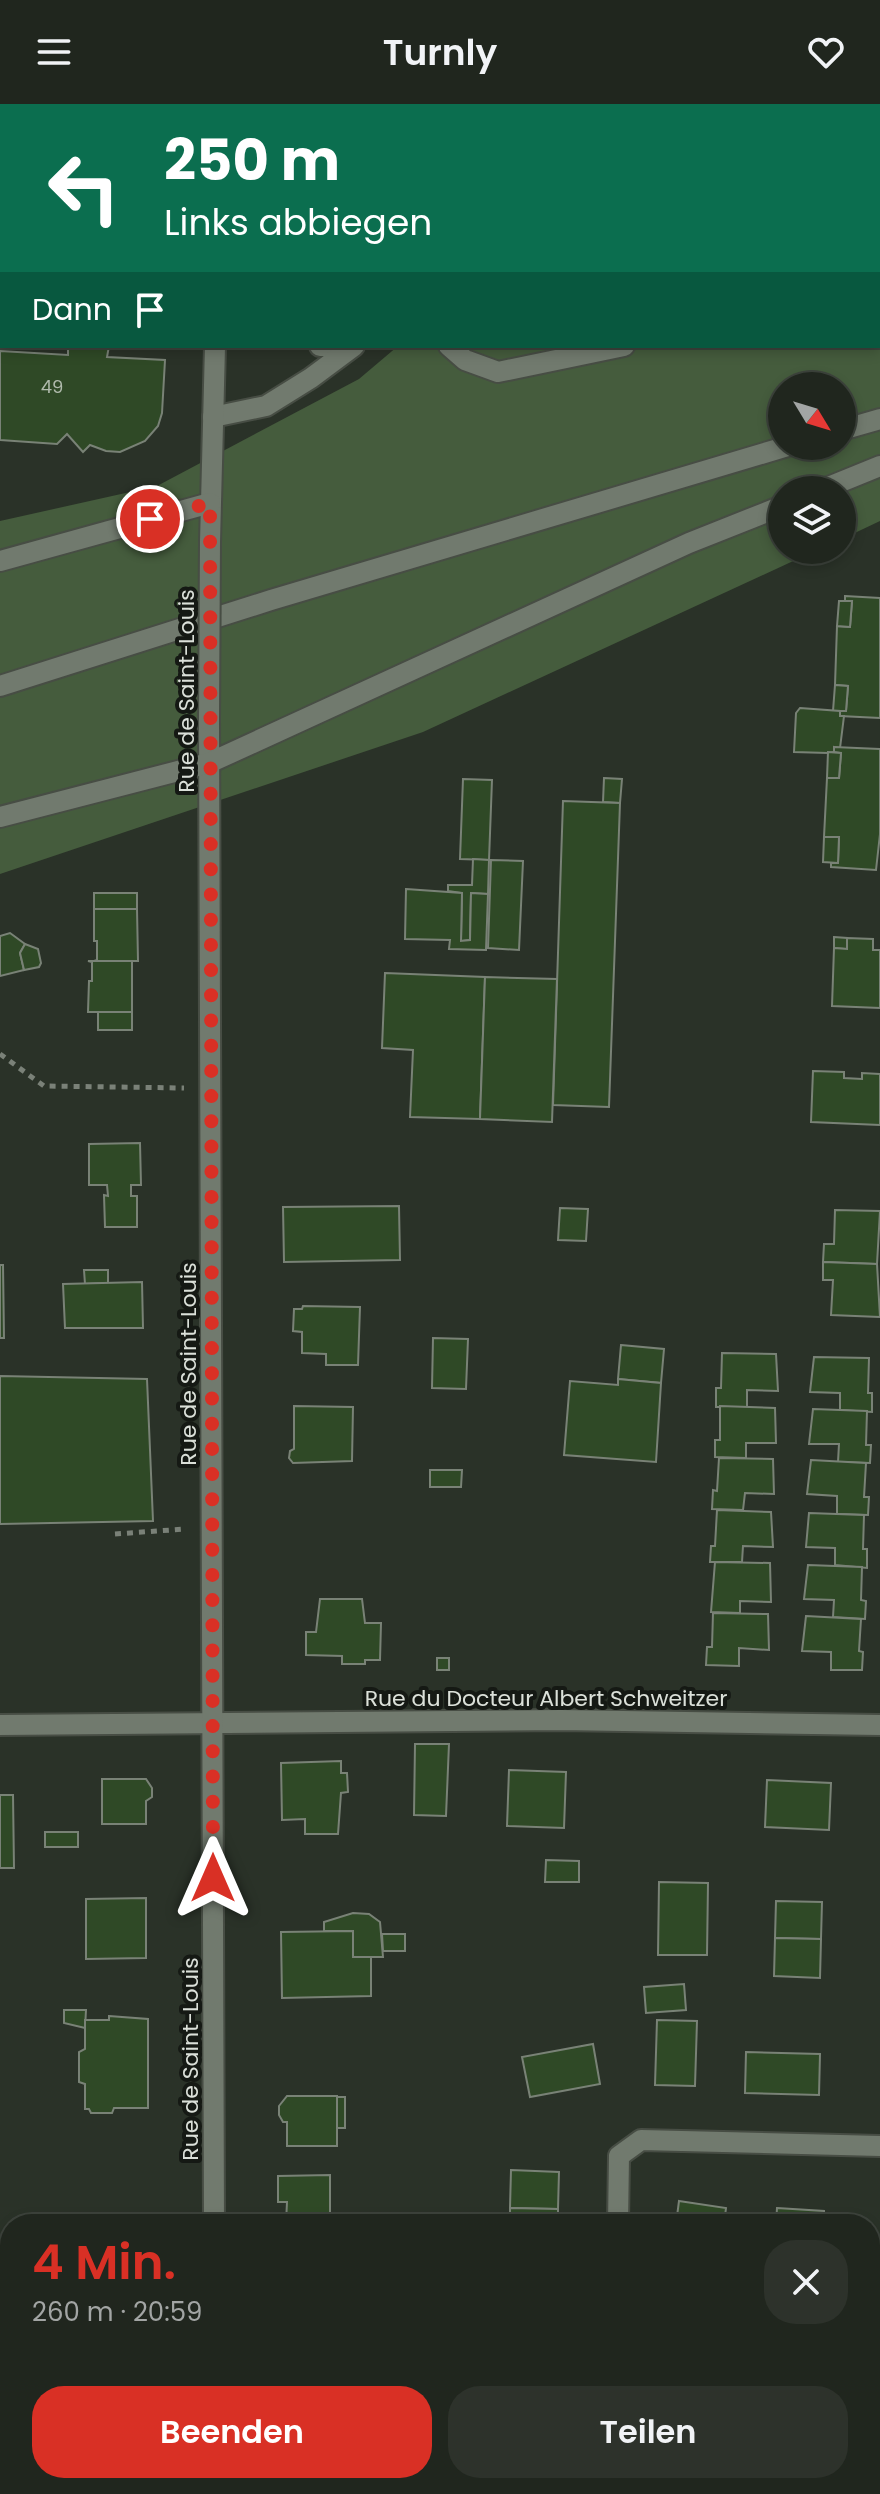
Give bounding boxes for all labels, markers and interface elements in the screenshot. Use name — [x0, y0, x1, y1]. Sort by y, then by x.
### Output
text: Turnly — [383, 27, 497, 78]
icon: menu — [32, 30, 76, 74]
icon: heart — [804, 30, 848, 74]
text: 250 m — [164, 121, 340, 200]
icon: left — [32, 136, 136, 240]
text: Links abbiegen — [164, 197, 432, 248]
text: Dann — [32, 288, 112, 331]
icon: arrive — [128, 288, 172, 332]
north arrow — [768, 372, 856, 460]
map controls — [768, 372, 856, 564]
house number: 49 — [41, 374, 63, 399]
button: layers — [768, 476, 856, 564]
pin — [116, 485, 184, 553]
icon: arrive — [128, 497, 172, 541]
street label: Rue de Saint-Louis — [171, 589, 202, 793]
street label: Rue de Saint-Louis — [173, 1262, 204, 1466]
street label: Rue du Docteur Albert Schweitzer — [365, 1683, 727, 1714]
position arrow — [171, 1836, 255, 1920]
street label: Rue de Saint-Louis — [175, 1957, 206, 2161]
text: 4 Min. — [32, 2229, 176, 2296]
button: close — [764, 2240, 848, 2324]
text: 260 m · 20:59 — [32, 2294, 202, 2330]
button: Beenden — [32, 2386, 432, 2478]
button: Teilen — [448, 2386, 848, 2478]

